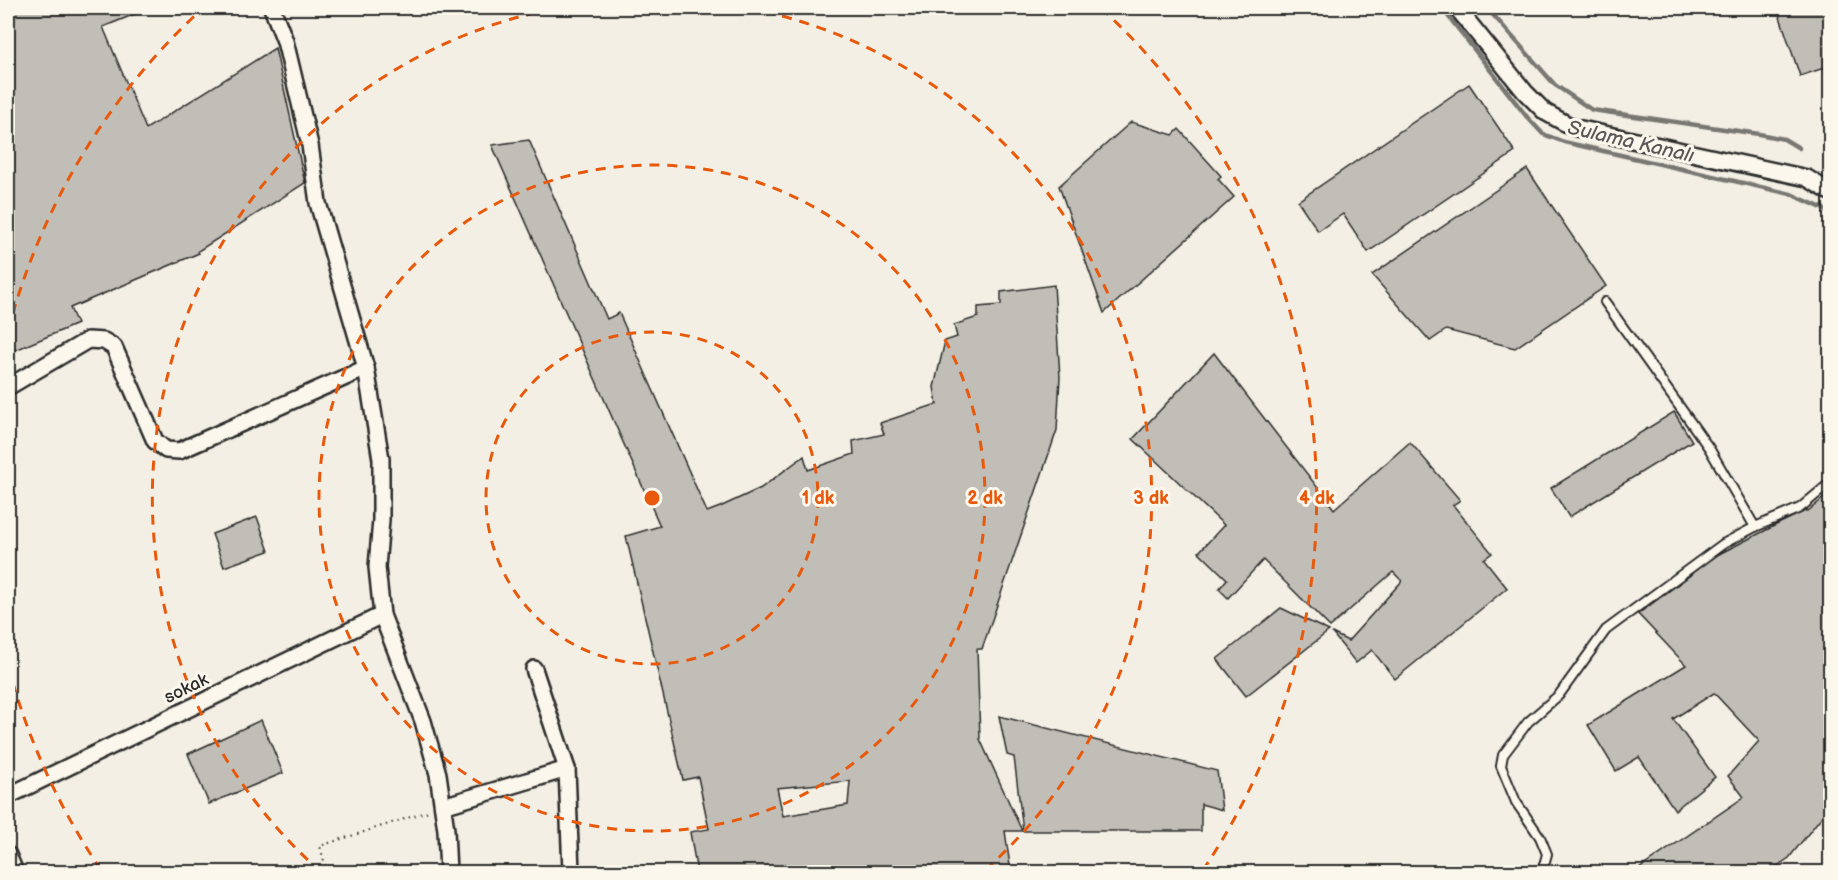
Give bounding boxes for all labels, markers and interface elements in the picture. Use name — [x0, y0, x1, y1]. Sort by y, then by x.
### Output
water label: Sulama Kanalı — [1565, 116, 1697, 168]
centre of rings — [642, 488, 662, 508]
text: 1 dk — [802, 488, 835, 509]
text: 2 dk — [967, 488, 1003, 509]
text: 3 dk — [1133, 488, 1169, 509]
text: 4 dk — [1299, 488, 1335, 509]
street label: sokak — [161, 669, 212, 708]

